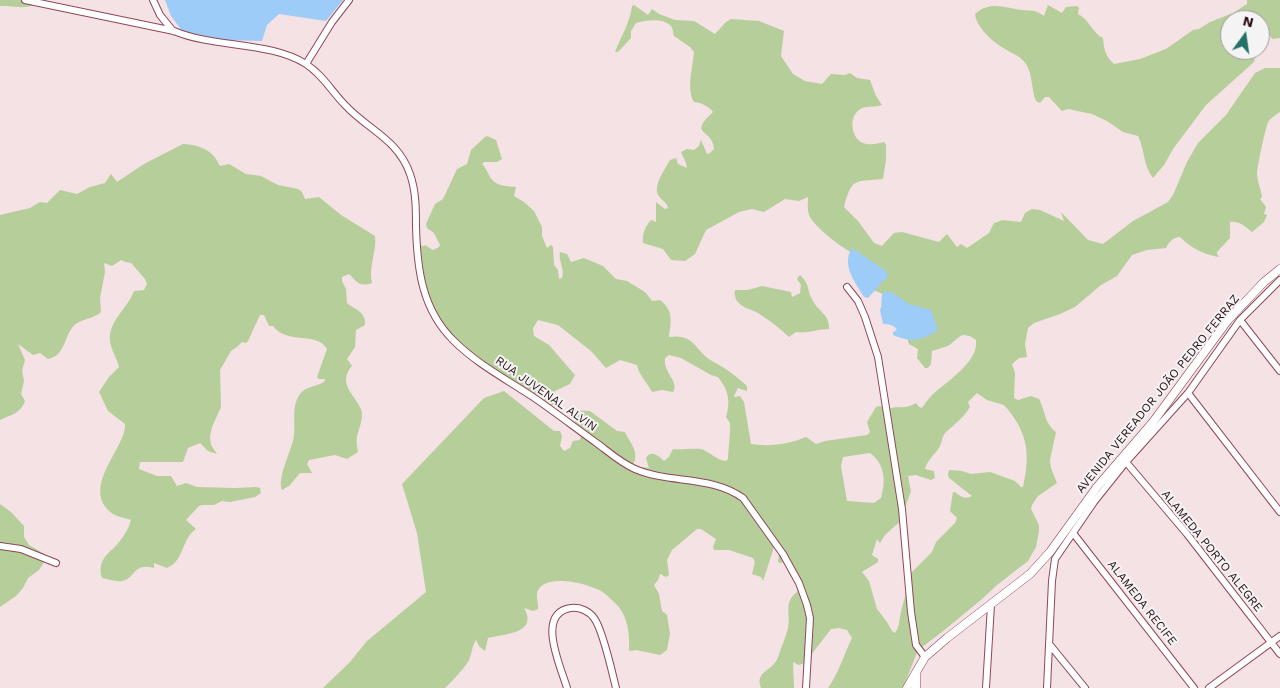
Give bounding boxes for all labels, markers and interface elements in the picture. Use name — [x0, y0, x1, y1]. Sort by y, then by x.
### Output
north arrow — [1220, 10, 1270, 60]
text: N — [1241, 12, 1255, 30]
street label: AVENIDA VEREADOR JOÃO PEDRO FERRAZ — [1073, 292, 1243, 496]
street label: RUA JUVENAL ALVIN — [492, 353, 600, 435]
street label: ALAMEDA PORTO ALEGRE — [1158, 487, 1266, 615]
street label: ALAMEDA RECIFE — [1104, 558, 1180, 648]

